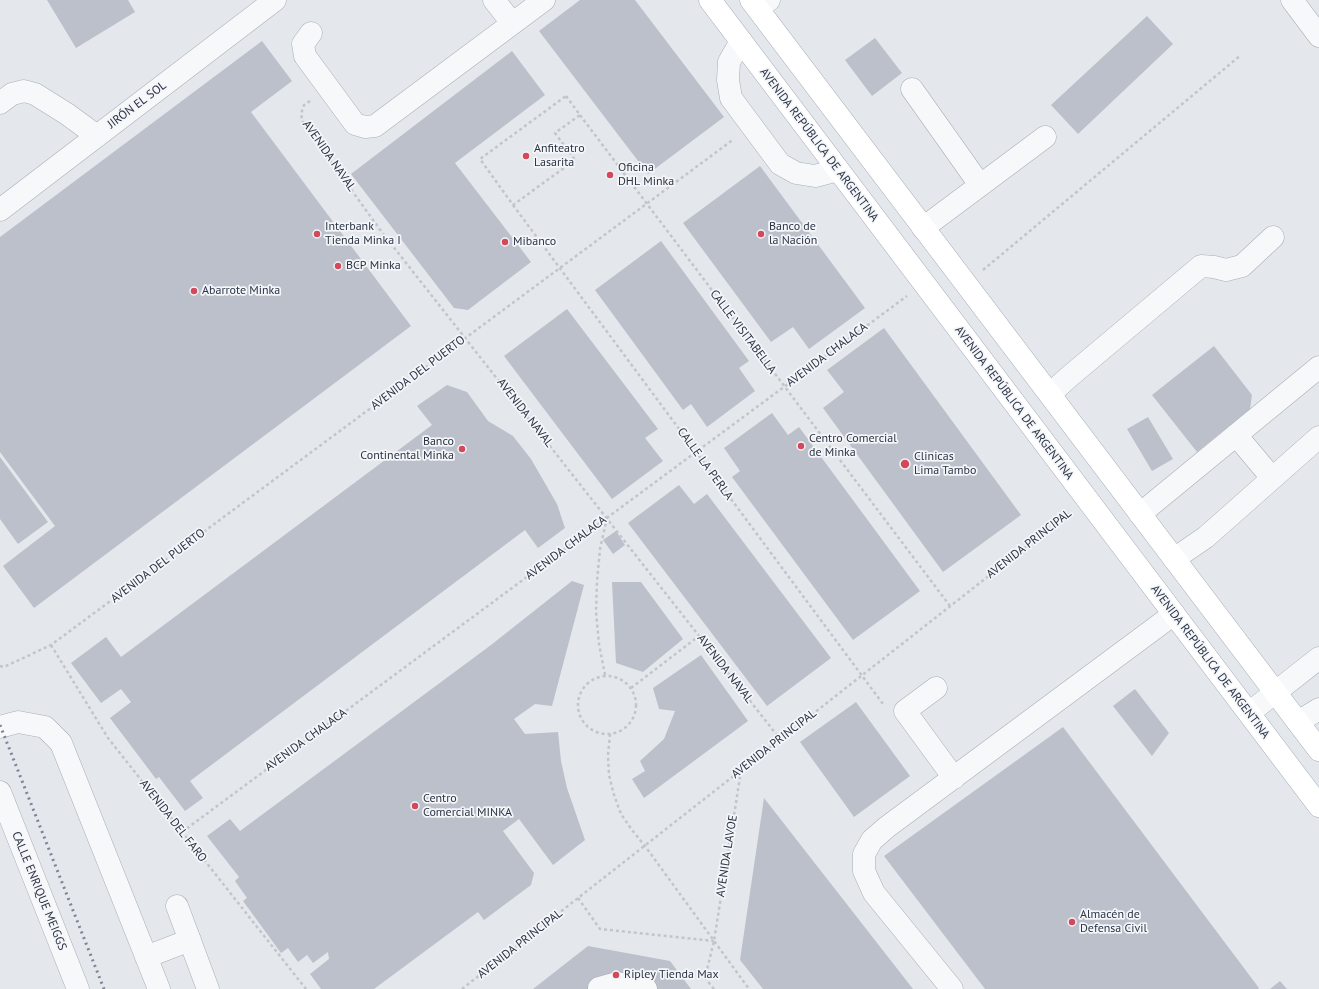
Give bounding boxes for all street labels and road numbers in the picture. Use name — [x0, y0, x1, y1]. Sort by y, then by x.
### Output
street label: AVENIDA REPÚBLICA DE ARGENTINA — [756, 65, 882, 225]
street label: JIRÓN EL SOL — [105, 78, 169, 132]
street label: AVENIDA NAVAL — [299, 118, 359, 194]
street label: CALLE VISITABELLA — [707, 287, 779, 377]
street label: AVENIDA CHALACA — [784, 320, 870, 390]
street label: AVENIDA REPÚBLICA DE ARGENTINA — [951, 323, 1077, 483]
street label: AVENIDA DEL PUERTO — [368, 333, 468, 413]
street label: AVENIDA NAVAL — [494, 376, 556, 450]
street label: CALLE LA PERLA — [674, 425, 736, 503]
street label: AVENIDA PRINCIPAL — [984, 506, 1074, 582]
street label: AVENIDA CHALACA — [523, 513, 609, 583]
street label: AVENIDA DEL PUERTO — [108, 526, 208, 606]
street label: AVENIDA REPÚBLICA DE ARGENTINA — [1147, 582, 1273, 742]
street label: AVENIDA NAVAL — [694, 632, 756, 706]
street label: AVENIDA CHALACA — [262, 706, 350, 774]
street label: AVENIDA PRINCIPAL — [729, 706, 819, 782]
street label: AVENIDA DEL FARO — [136, 777, 210, 865]
street label: AVENIDA LAVOE — [713, 814, 741, 898]
street label: CALLE ENRIQUE MEIGGS — [9, 829, 69, 953]
street label: AVENIDA PRINCIPAL — [475, 906, 565, 982]

